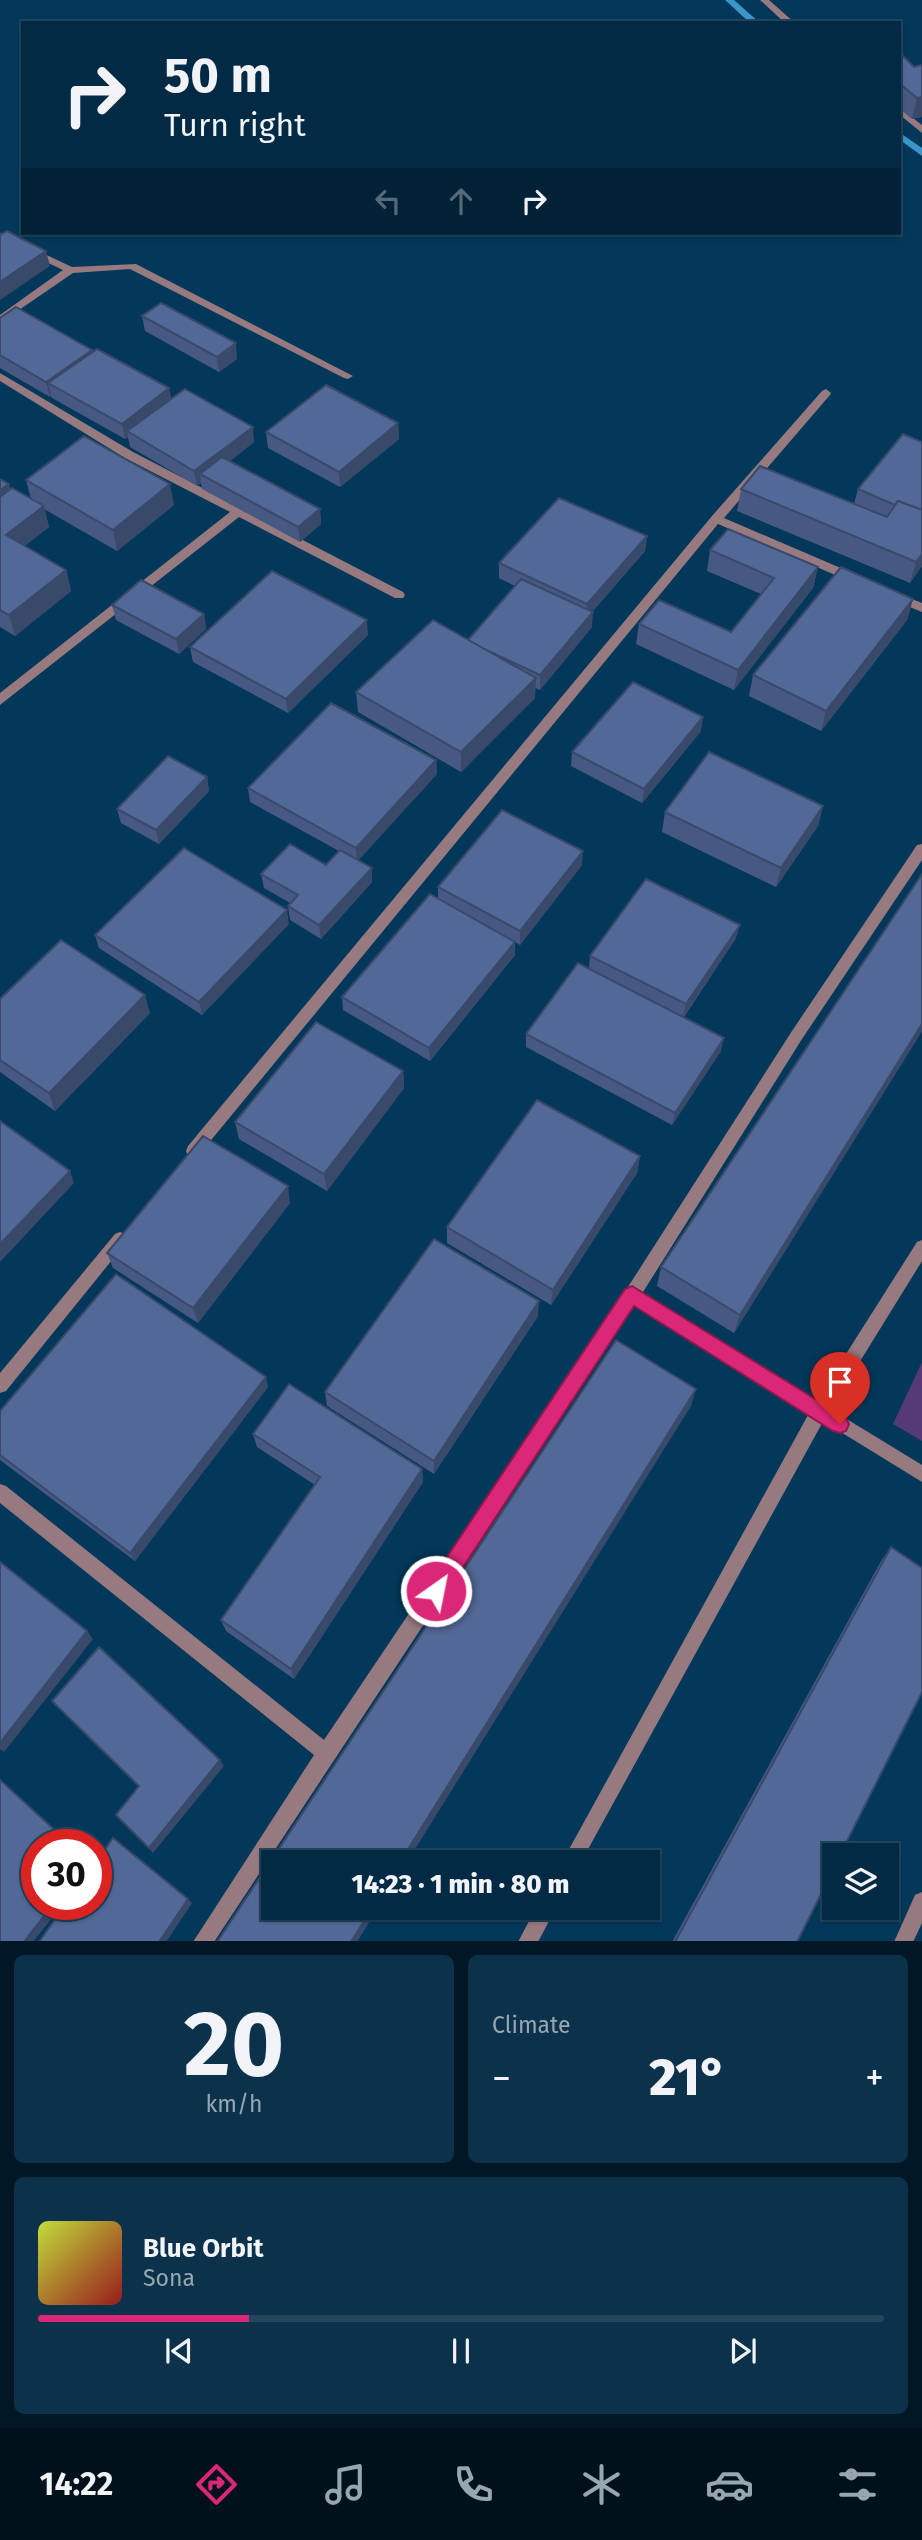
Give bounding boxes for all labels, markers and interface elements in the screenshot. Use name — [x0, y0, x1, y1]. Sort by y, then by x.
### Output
text: 50 m — [164, 46, 272, 105]
icon: right — [49, 49, 140, 140]
text: Turn right — [164, 106, 306, 144]
icon: left — [369, 182, 407, 220]
icon: ahead — [442, 182, 480, 220]
icon: right — [515, 182, 553, 220]
pin — [810, 1352, 870, 1424]
icon: arrive — [821, 1363, 859, 1401]
position arrow — [399, 1554, 473, 1628]
speed limit sign: 30 — [21, 1829, 112, 1920]
map controls — [822, 1843, 899, 1920]
button: layers — [822, 1843, 899, 1920]
text: 14:23 · 1 min · 80 m — [352, 1869, 569, 1900]
text: 20 — [184, 1990, 284, 2099]
text: Climate — [492, 2011, 571, 2039]
text: 21° — [649, 2046, 727, 2109]
text: − — [492, 2055, 511, 2101]
text: + — [865, 2055, 884, 2101]
text: km/h — [206, 2090, 262, 2118]
text: Blue Orbit — [143, 2233, 263, 2264]
text: Sona — [143, 2264, 195, 2292]
icon: previous — [160, 2332, 198, 2370]
icon: pause — [442, 2332, 480, 2370]
icon: next — [724, 2332, 762, 2370]
icon: directions — [192, 2460, 241, 2509]
icon: music — [321, 2460, 370, 2509]
icon: phone — [449, 2460, 498, 2509]
icon: climate — [577, 2460, 626, 2509]
icon: car — [705, 2460, 754, 2509]
icon: filters — [833, 2460, 882, 2509]
text: 14:22 — [40, 2465, 113, 2503]

